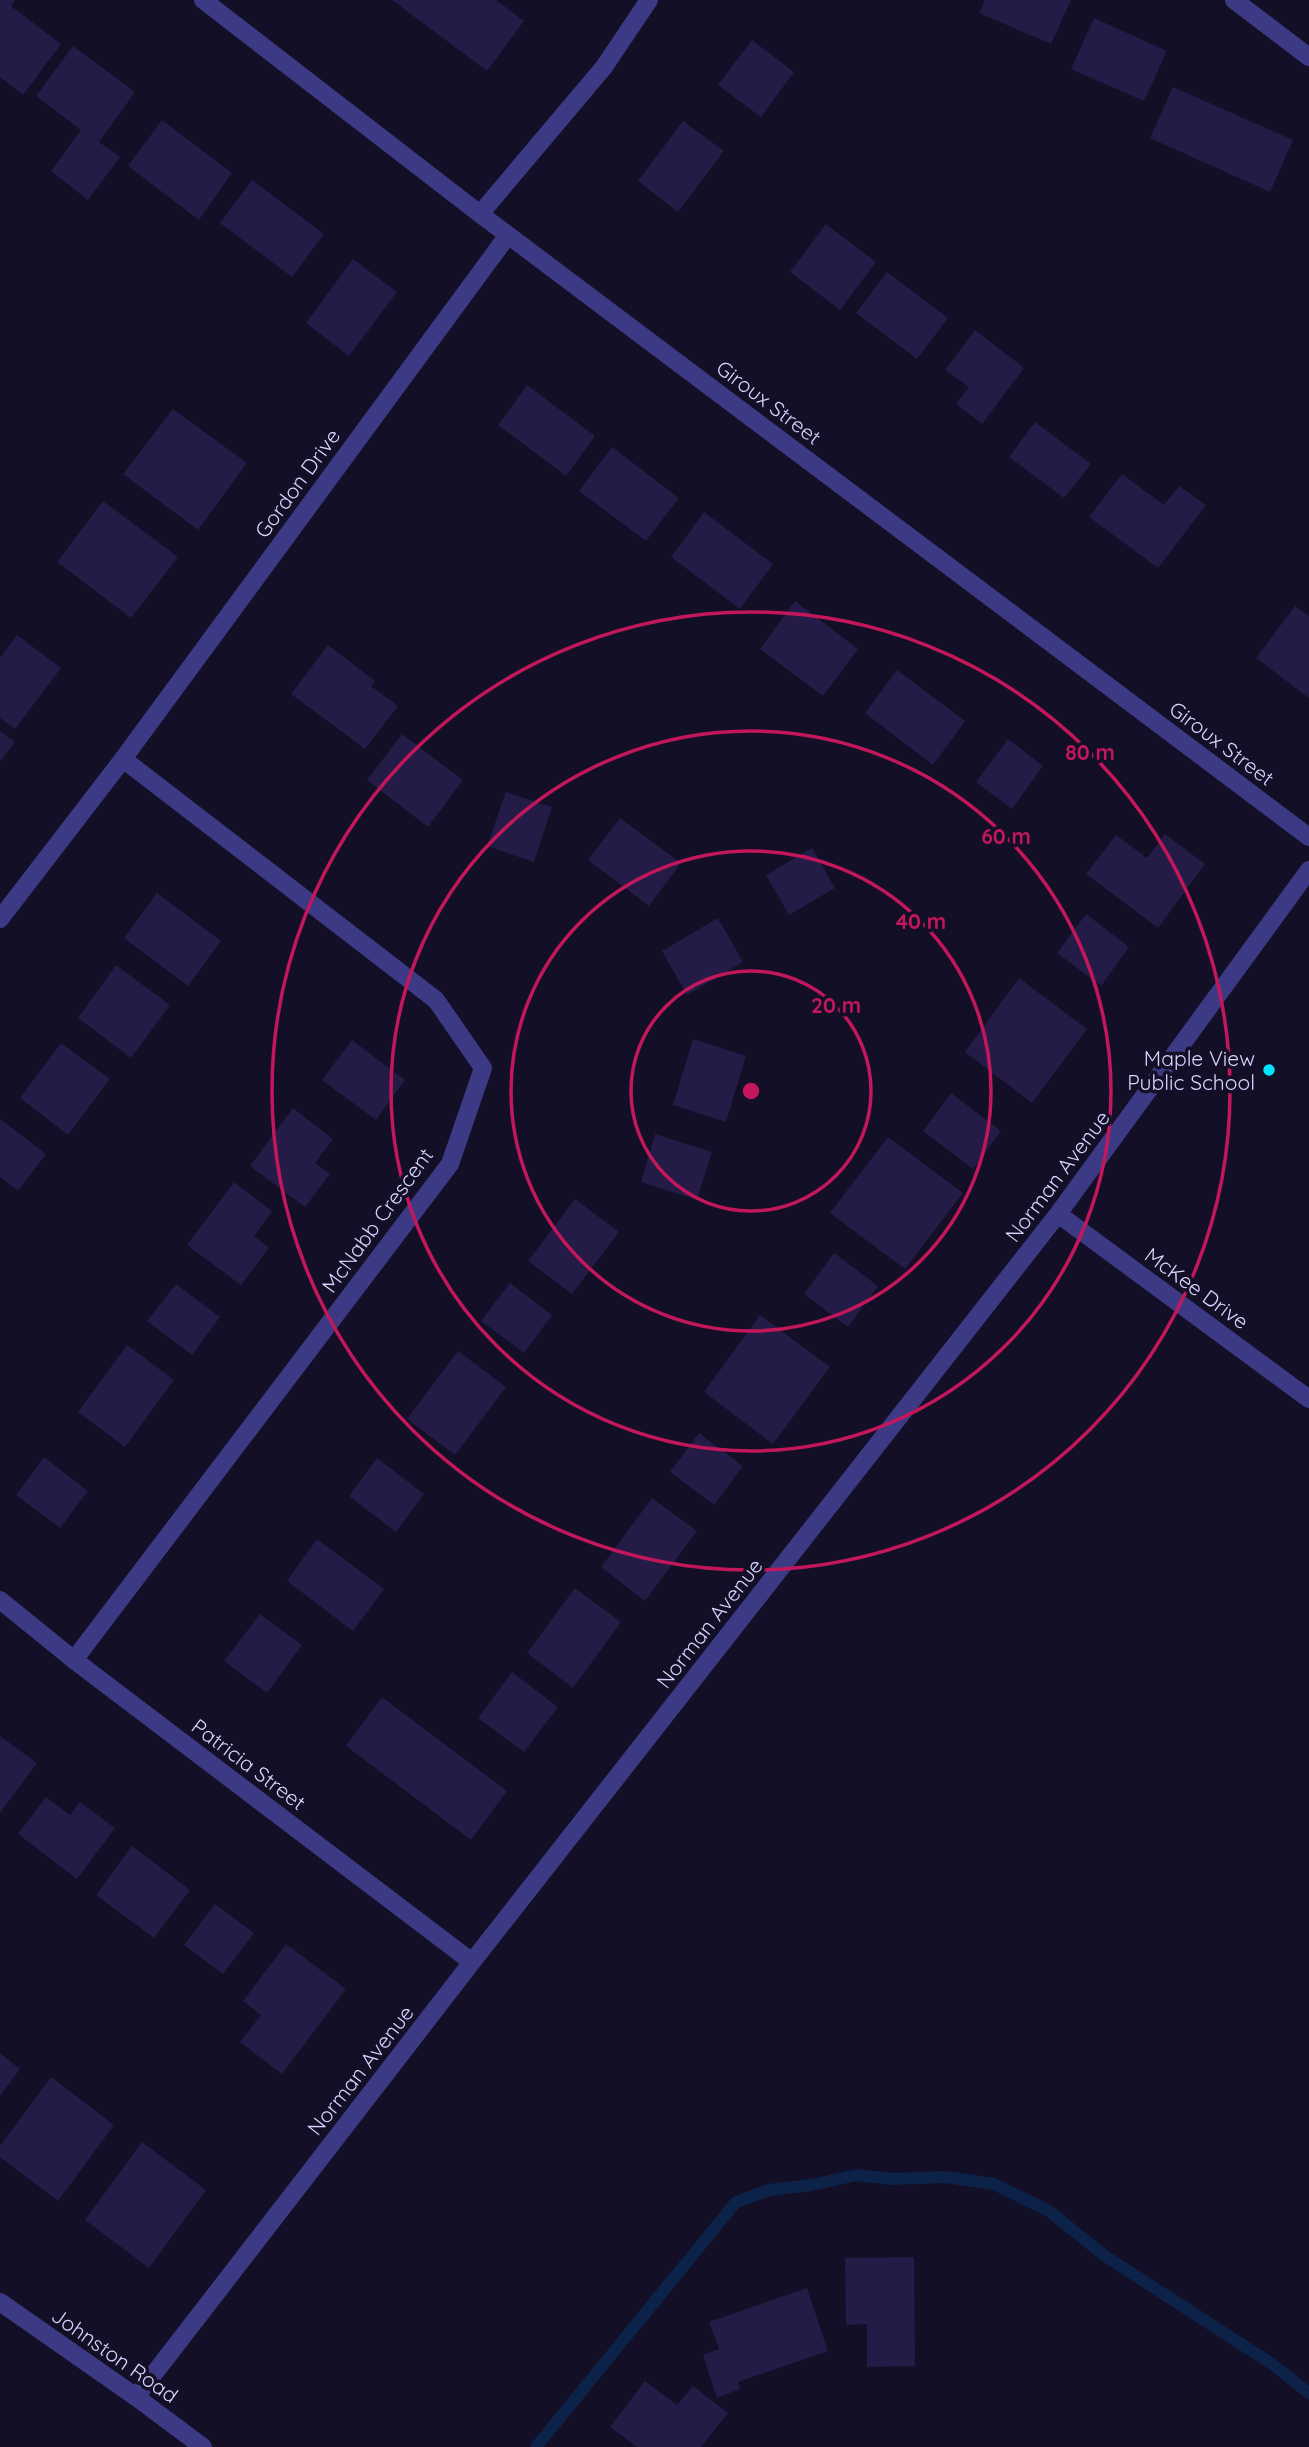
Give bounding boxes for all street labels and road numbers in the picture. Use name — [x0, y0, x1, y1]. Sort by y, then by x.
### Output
street label: Giroux Street — [711, 354, 827, 450]
street label: Gordon Drive — [249, 423, 345, 543]
street label: Giroux Street — [1164, 695, 1280, 791]
street label: Norman Avenue — [999, 1105, 1115, 1247]
street label: McNabb Crescent — [316, 1143, 438, 1297]
street label: McKee Drive — [1140, 1242, 1254, 1334]
street label: Norman Avenue — [650, 1553, 768, 1693]
street label: Patricia Street — [187, 1713, 311, 1815]
street label: Norman Avenue — [301, 2000, 419, 2140]
street label: Johnston Road — [47, 2302, 183, 2408]

